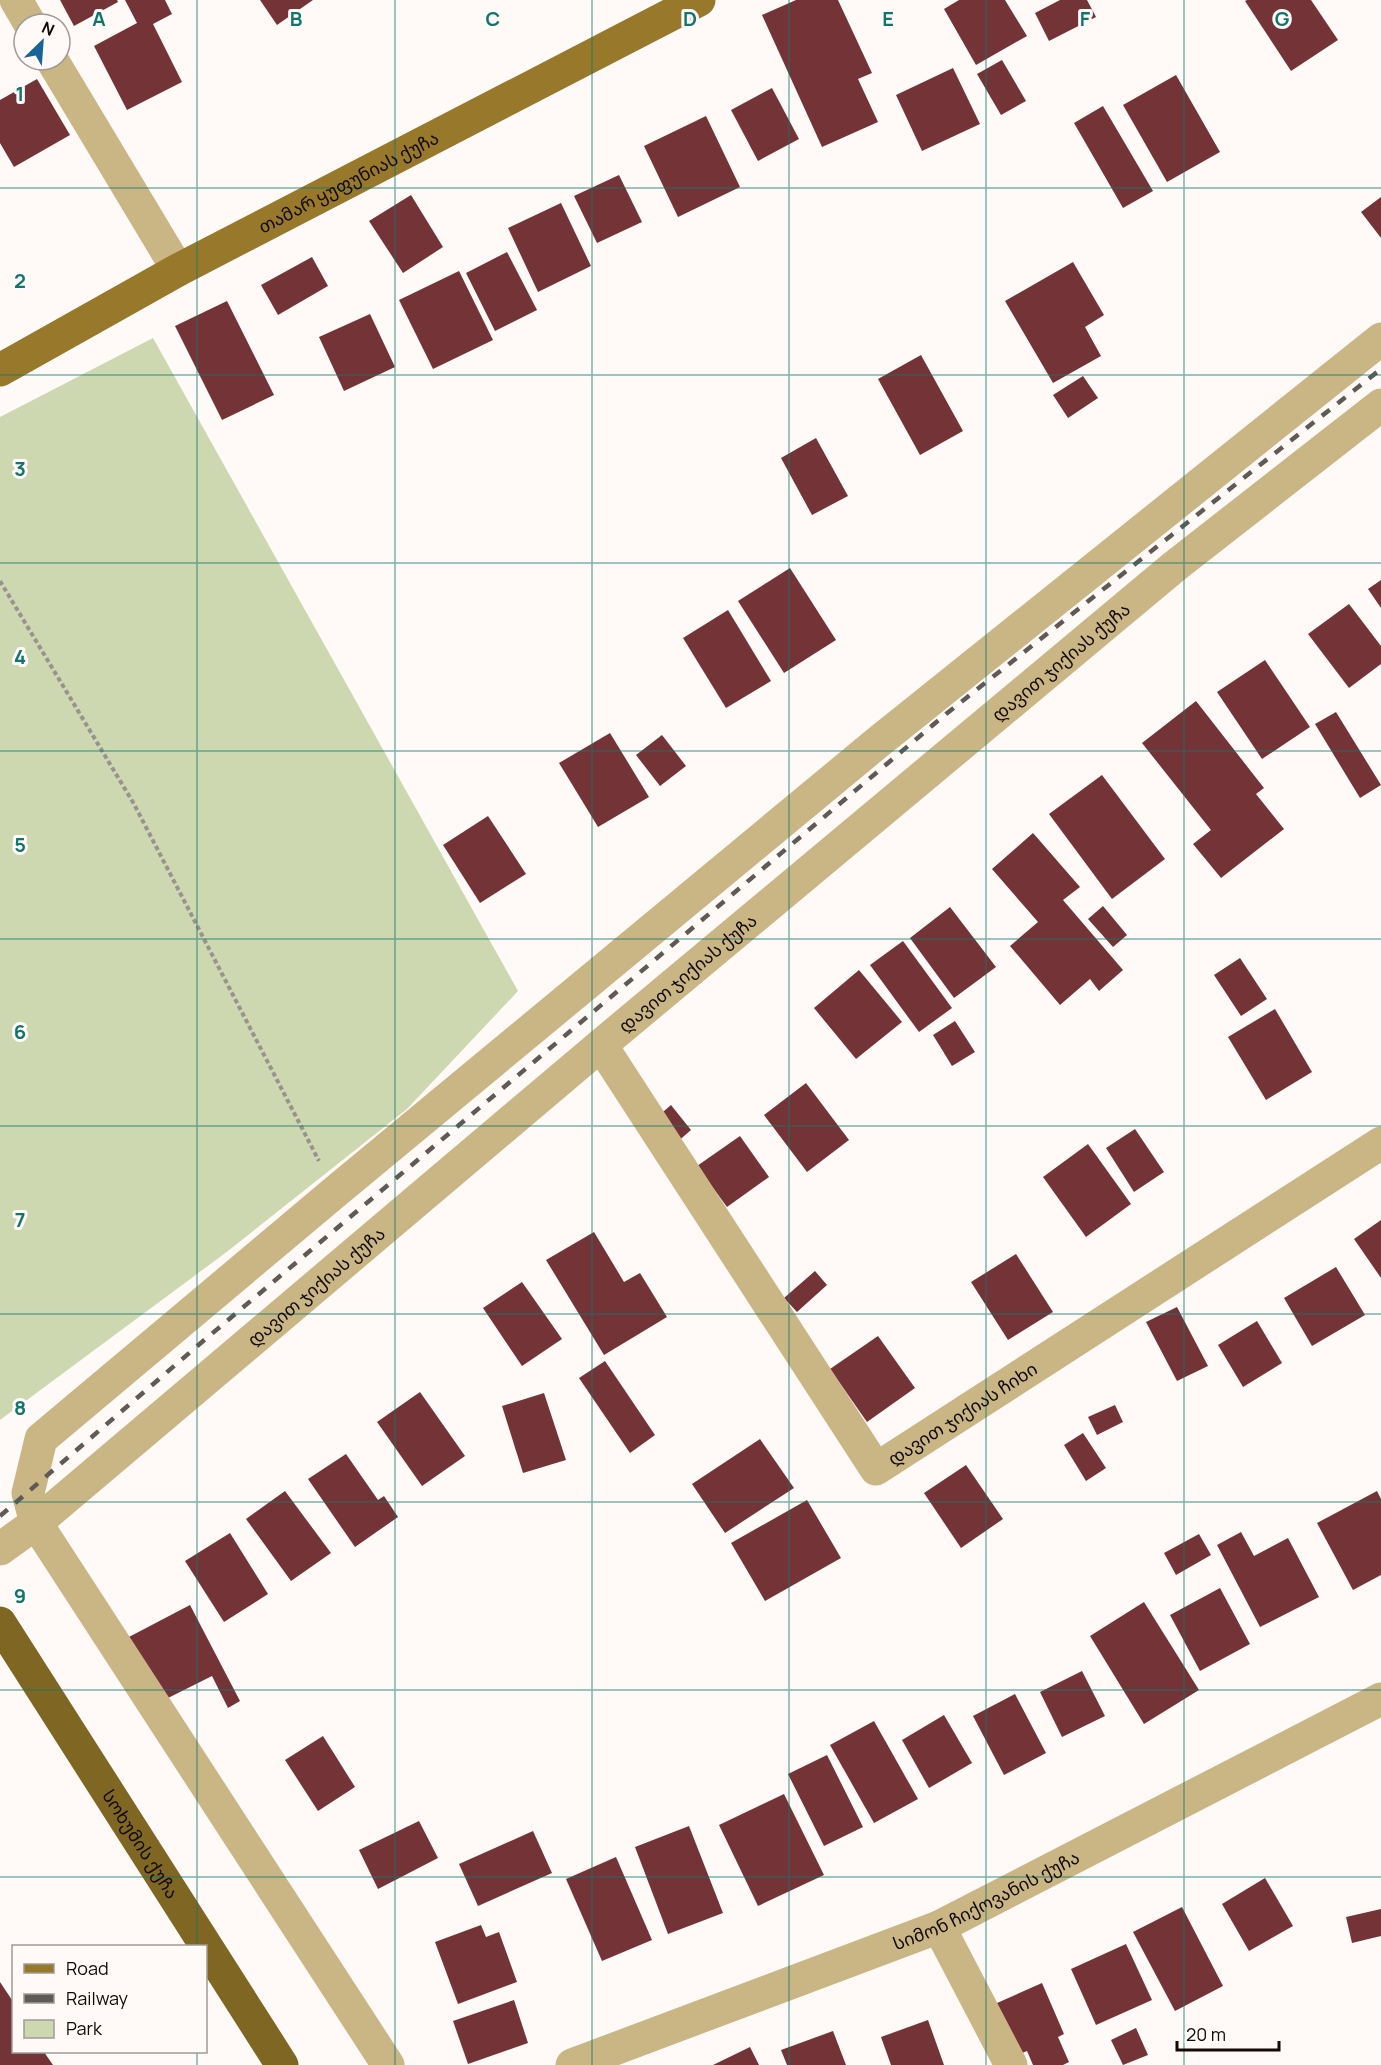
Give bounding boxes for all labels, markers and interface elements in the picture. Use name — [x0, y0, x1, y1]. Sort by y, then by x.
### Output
text: A — [92, 5, 106, 32]
text: B — [290, 5, 303, 32]
text: C — [486, 5, 500, 32]
text: D — [683, 5, 697, 32]
text: E — [882, 5, 894, 32]
text: F — [1080, 5, 1091, 32]
text: G — [1275, 5, 1290, 32]
north arrow — [12, 12, 72, 72]
text: N — [38, 16, 58, 41]
text: 1 — [16, 80, 24, 107]
street label: თამარ ყუფუნიას ქუჩა — [254, 125, 443, 238]
text: 2 — [14, 267, 26, 294]
text: 3 — [14, 455, 26, 482]
street label: დავით ჯიქიას ქუჩა — [986, 597, 1135, 726]
text: 4 — [14, 643, 26, 670]
text: 5 — [14, 831, 26, 858]
street label: დავით ჯიქიას ქუჩა — [613, 908, 762, 1038]
text: 6 — [14, 1018, 26, 1045]
text: 7 — [15, 1206, 25, 1233]
street label: დავით ჯიქიას ქუჩა — [242, 1221, 390, 1351]
street label: დავით ჯიქიას ჩიხი — [883, 1356, 1042, 1470]
text: 8 — [14, 1394, 26, 1421]
text: 9 — [14, 1582, 26, 1609]
street label: სოხუმის ქუჩა — [97, 1785, 185, 1903]
street label: სიმონ ჩიქოვანის ქუჩა — [889, 1845, 1083, 1955]
legend — [12, 1945, 207, 2053]
text: Road — [66, 1956, 109, 1980]
text: Railway — [66, 1986, 128, 2010]
scale bar — [1177, 2014, 1279, 2052]
text: Park — [66, 2016, 103, 2040]
text: 20 m — [1186, 2022, 1226, 2046]

